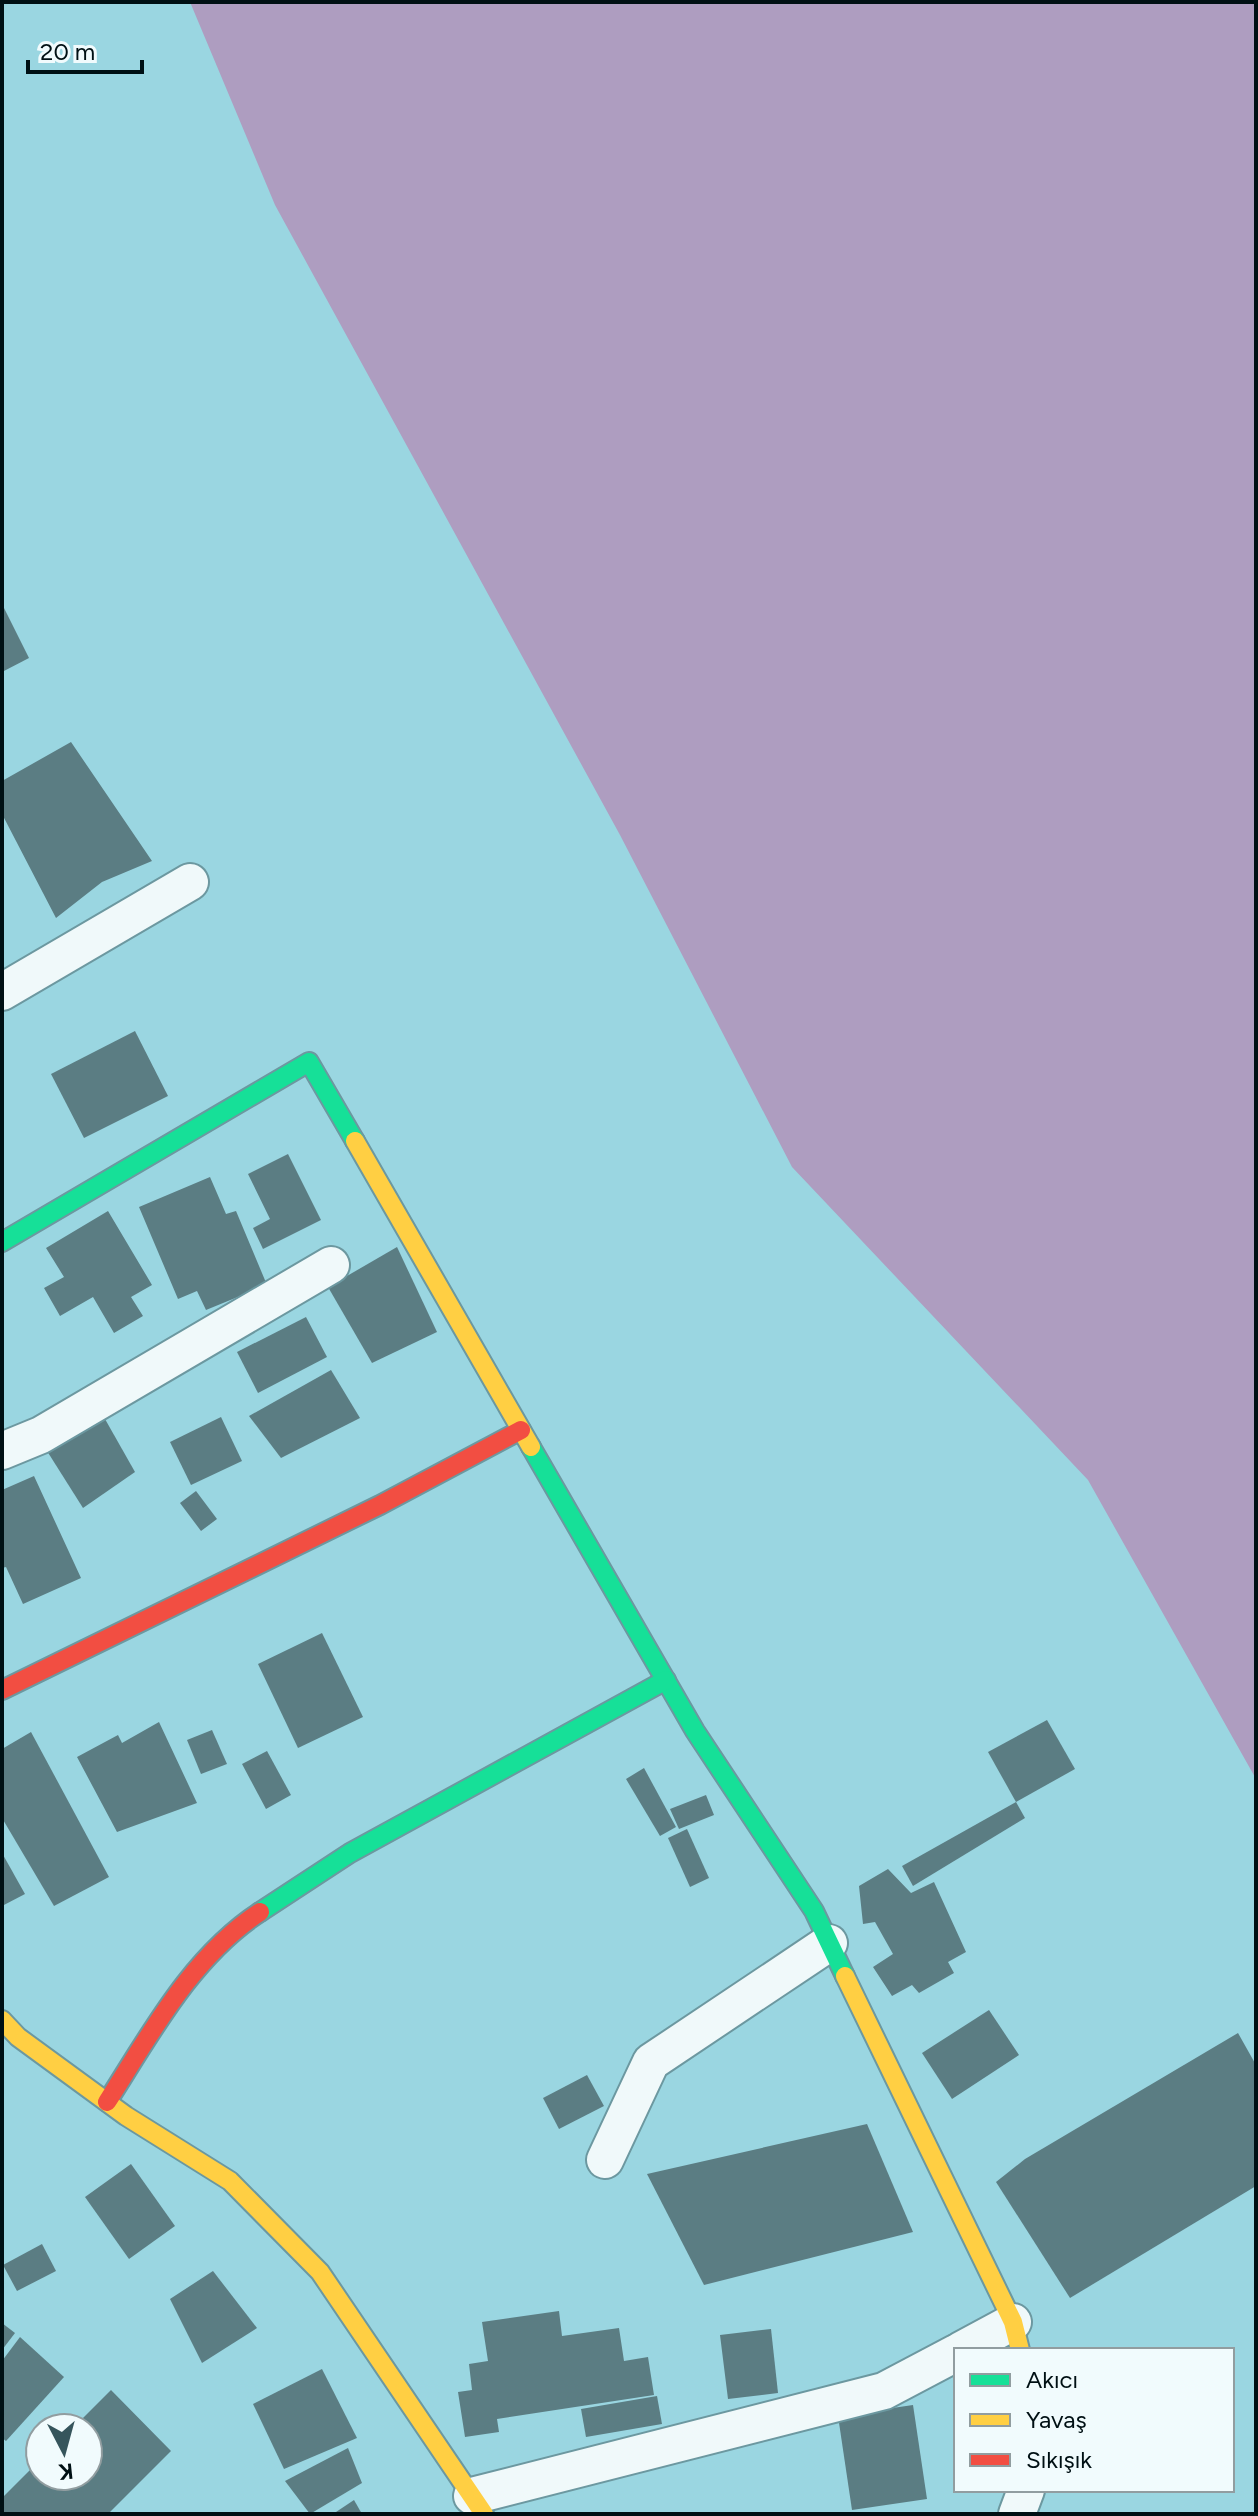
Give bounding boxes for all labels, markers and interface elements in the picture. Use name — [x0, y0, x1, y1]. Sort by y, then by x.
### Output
scale bar — [28, 24, 142, 74]
text: 20 m — [40, 37, 95, 66]
legend — [954, 2348, 1234, 2492]
text: Akıcı — [1026, 2365, 1078, 2394]
text: Yavaş — [1026, 2405, 1087, 2434]
north arrow — [24, 2412, 104, 2492]
text: Sıkışık — [1026, 2445, 1092, 2474]
text: K — [57, 2457, 75, 2486]

